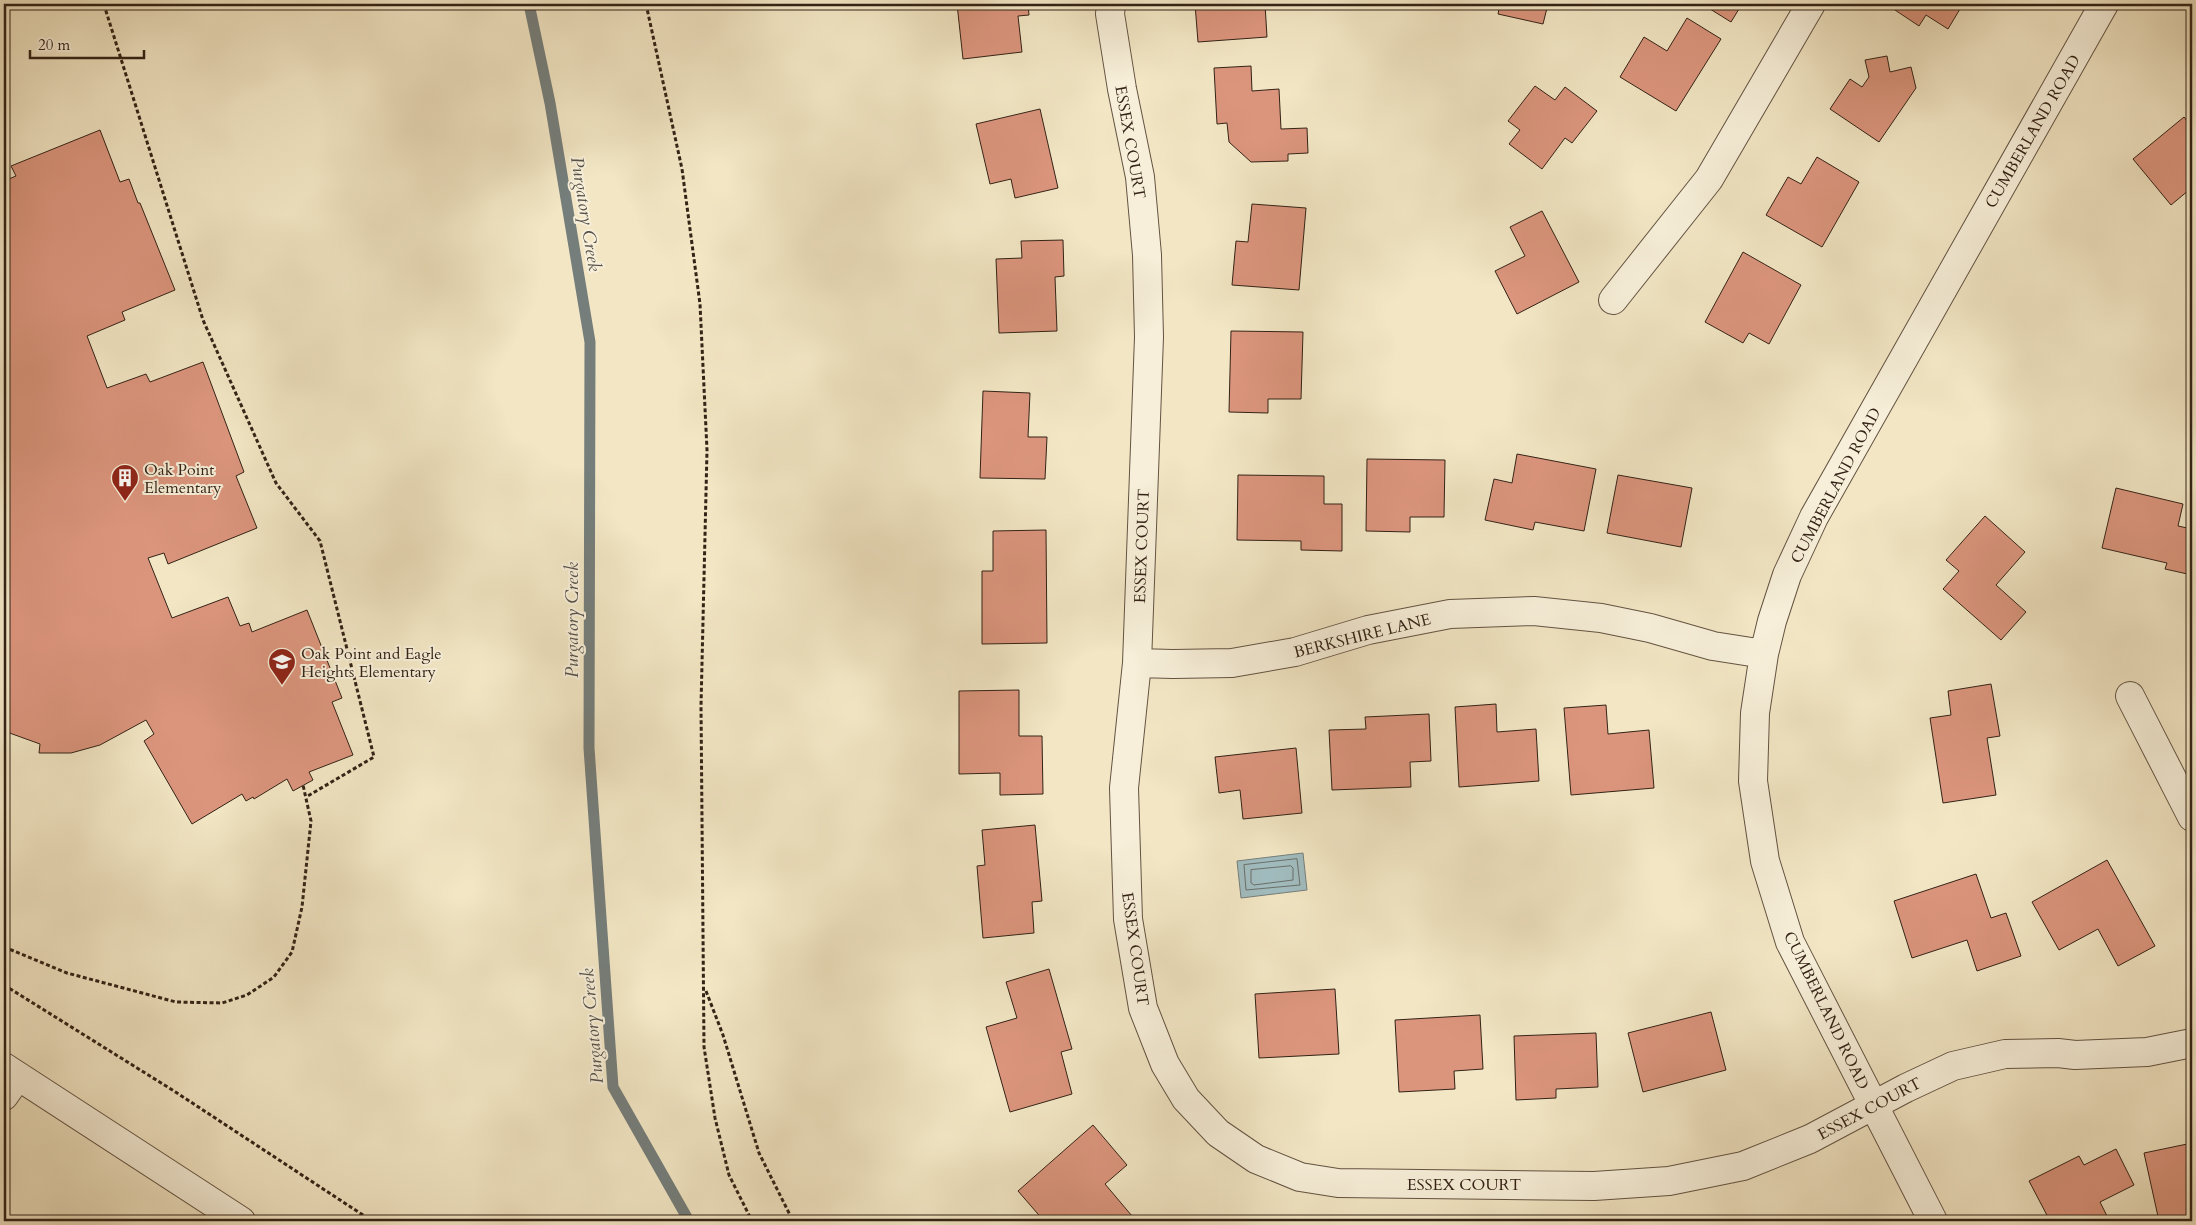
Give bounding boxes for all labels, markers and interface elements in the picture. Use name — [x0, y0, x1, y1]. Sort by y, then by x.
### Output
scale bar — [30, 28, 144, 60]
text: 20 m — [38, 35, 70, 55]
street label: CUMBERLAND ROAD — [1980, 51, 2086, 212]
street label: ESSEX COURT — [1109, 84, 1151, 201]
water label: Purgatory Creek — [564, 155, 607, 273]
street label: CUMBERLAND ROAD — [1785, 404, 1886, 567]
place label: Oak Point Elementary — [144, 459, 222, 499]
building icon: Oak Point Elementary — [110, 463, 140, 502]
street label: ESSEX COURT — [1129, 488, 1155, 604]
water label: Purgatory Creek — [560, 562, 585, 678]
street label: BERKSHIRE LANE — [1291, 608, 1433, 664]
place label: Oak Point and Eagle Heights Elementary — [301, 643, 442, 683]
school or university icon: Oak Point and Eagle Heights Elementary — [267, 647, 297, 686]
street label: ESSEX COURT — [1116, 891, 1154, 1008]
street label: CUMBERLAND ROAD — [1778, 928, 1874, 1093]
water label: Purgatory Creek — [575, 967, 610, 1085]
street label: ESSEX COURT — [1814, 1072, 1925, 1145]
street label: ESSEX COURT — [1407, 1174, 1522, 1196]

